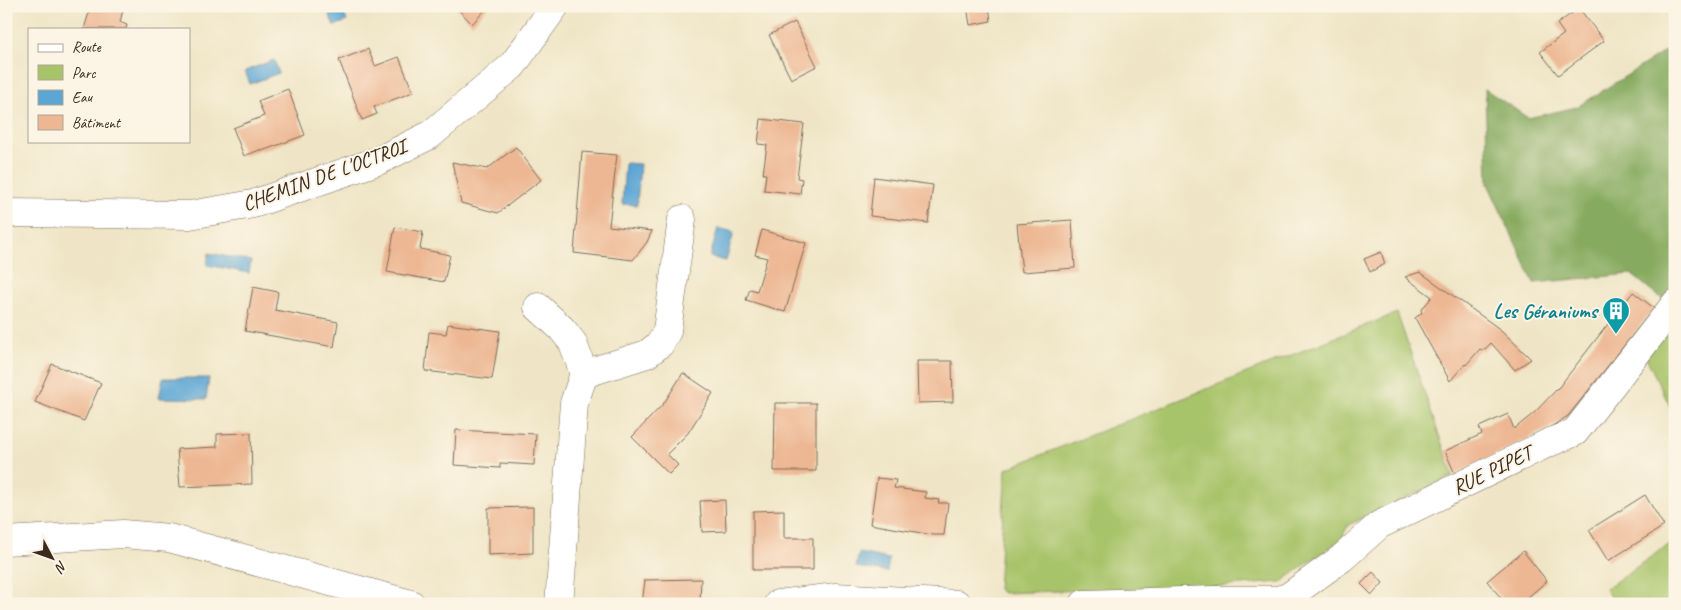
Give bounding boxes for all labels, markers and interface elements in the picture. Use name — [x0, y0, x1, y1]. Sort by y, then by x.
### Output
legend — [28, 28, 190, 142]
text: Route — [72, 38, 102, 57]
text: Parc — [72, 64, 96, 83]
text: Eau — [72, 88, 93, 107]
text: Bâtiment — [72, 114, 122, 133]
street label: CHEMIN DE L'OCTROI — [239, 132, 414, 217]
building icon: Les Géraniums — [1601, 296, 1631, 335]
place label: Les Géraniums — [1493, 298, 1600, 324]
street label: RUE PIPET — [1448, 438, 1540, 501]
north arrow — [28, 532, 78, 582]
text: N — [51, 557, 71, 577]

